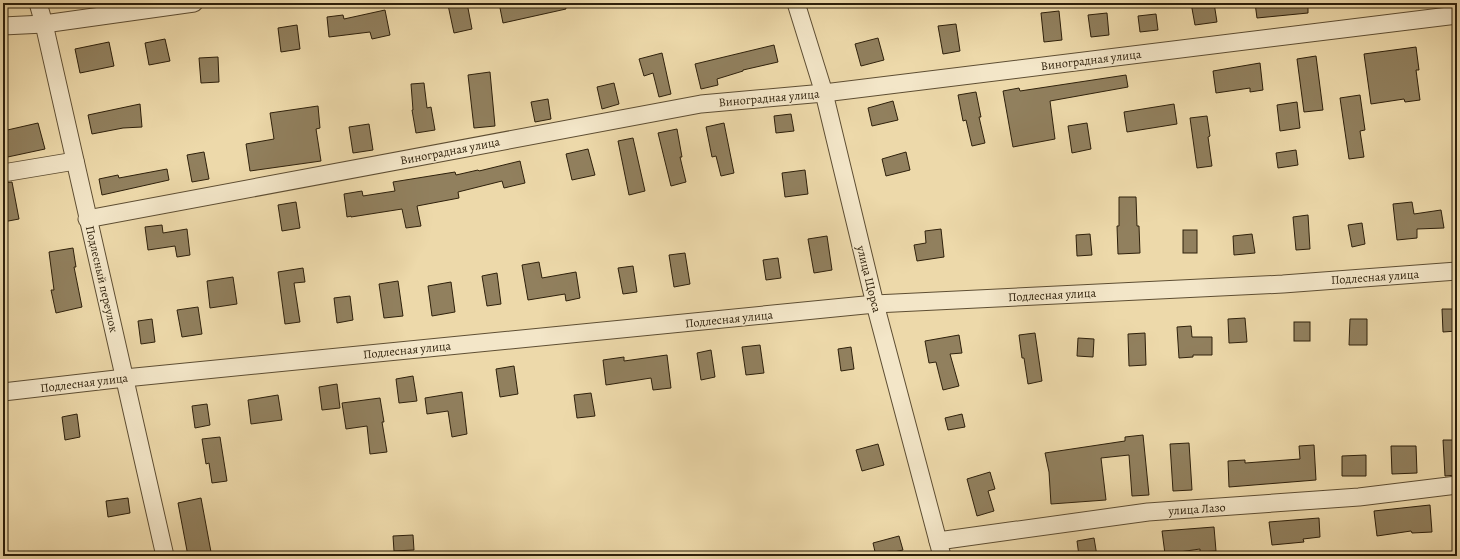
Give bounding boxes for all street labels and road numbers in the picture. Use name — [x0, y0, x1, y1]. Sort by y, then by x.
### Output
street label: Виноградная улица — [1040, 46, 1143, 74]
street label: Виноградная улица — [718, 86, 821, 110]
street label: Виноградная улица — [399, 133, 502, 169]
street label: Подлесный переулок — [82, 224, 122, 334]
street label: улица Щорса — [853, 243, 885, 315]
street label: Подлесная улица — [1330, 266, 1420, 288]
street label: Подлесная улица — [1008, 285, 1097, 305]
street label: Подлесная улица — [684, 306, 774, 332]
street label: Подлесная улица — [362, 337, 452, 363]
street label: Подлесная улица — [39, 370, 129, 396]
street label: улица Лазо — [1167, 499, 1226, 519]

